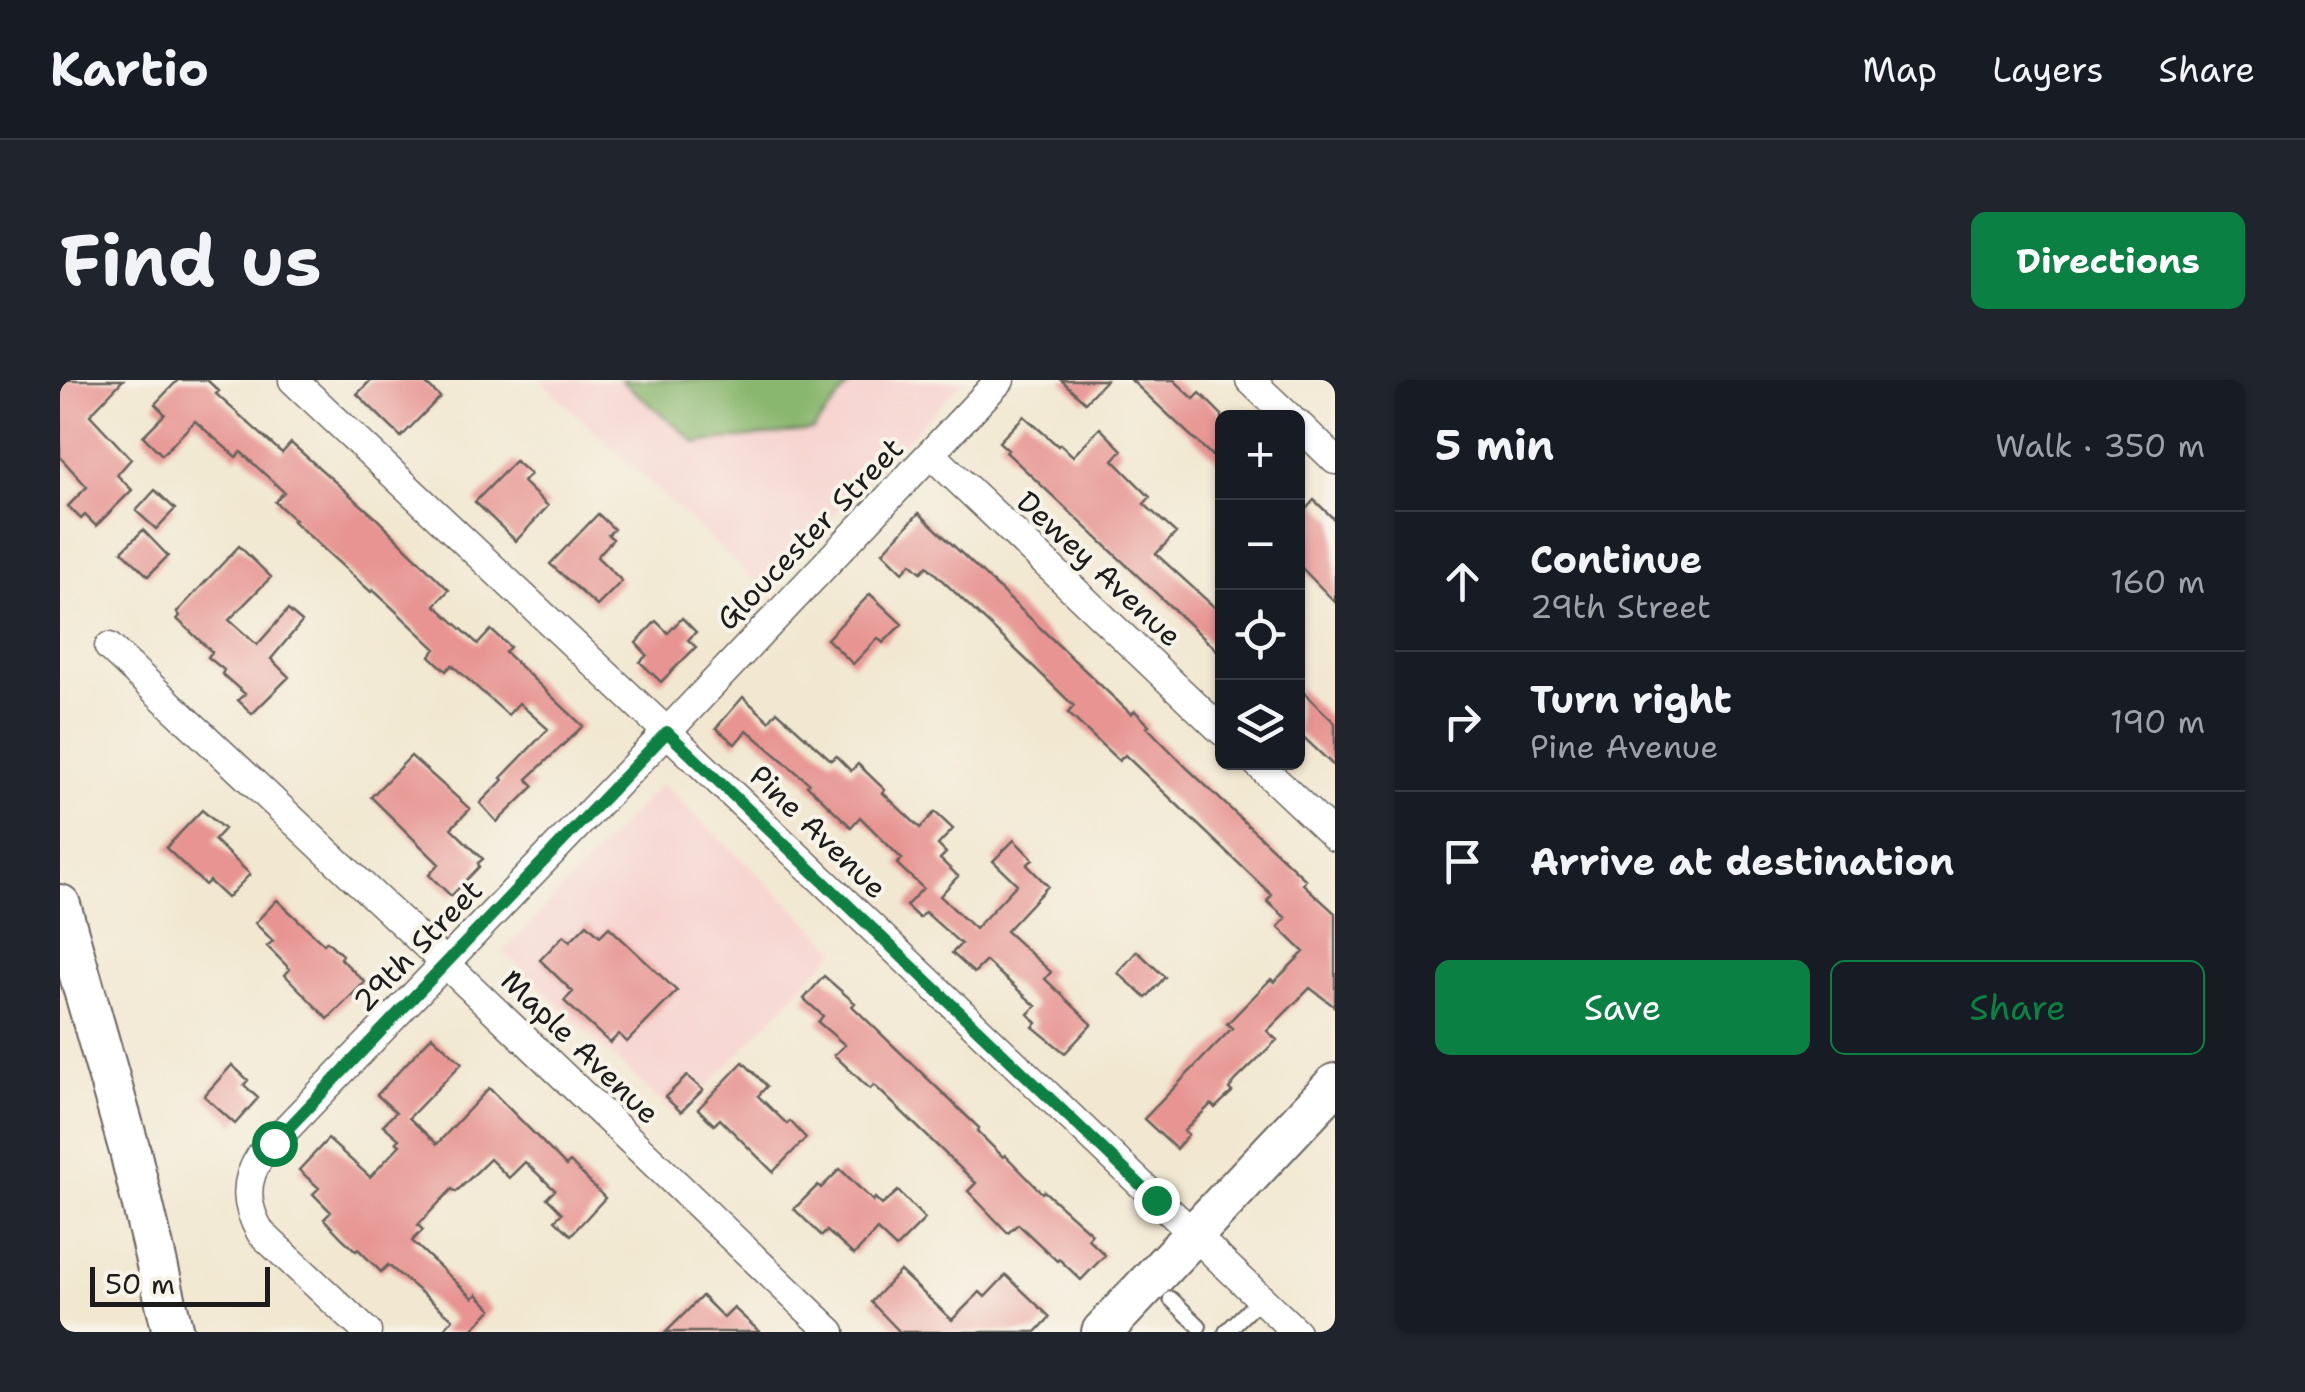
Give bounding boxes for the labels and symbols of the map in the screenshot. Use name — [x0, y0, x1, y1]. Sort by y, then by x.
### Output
street label: Gloucester Street — [707, 428, 912, 639]
street label: Dewey Avenue — [1008, 481, 1191, 656]
street label: Pine Avenue — [741, 756, 896, 908]
street label: 29th Street — [344, 870, 491, 1021]
street label: Maple Avenue — [492, 960, 669, 1133]
route start — [252, 1121, 298, 1167]
route end — [1134, 1178, 1180, 1224]
scale bar — [90, 1262, 270, 1306]

